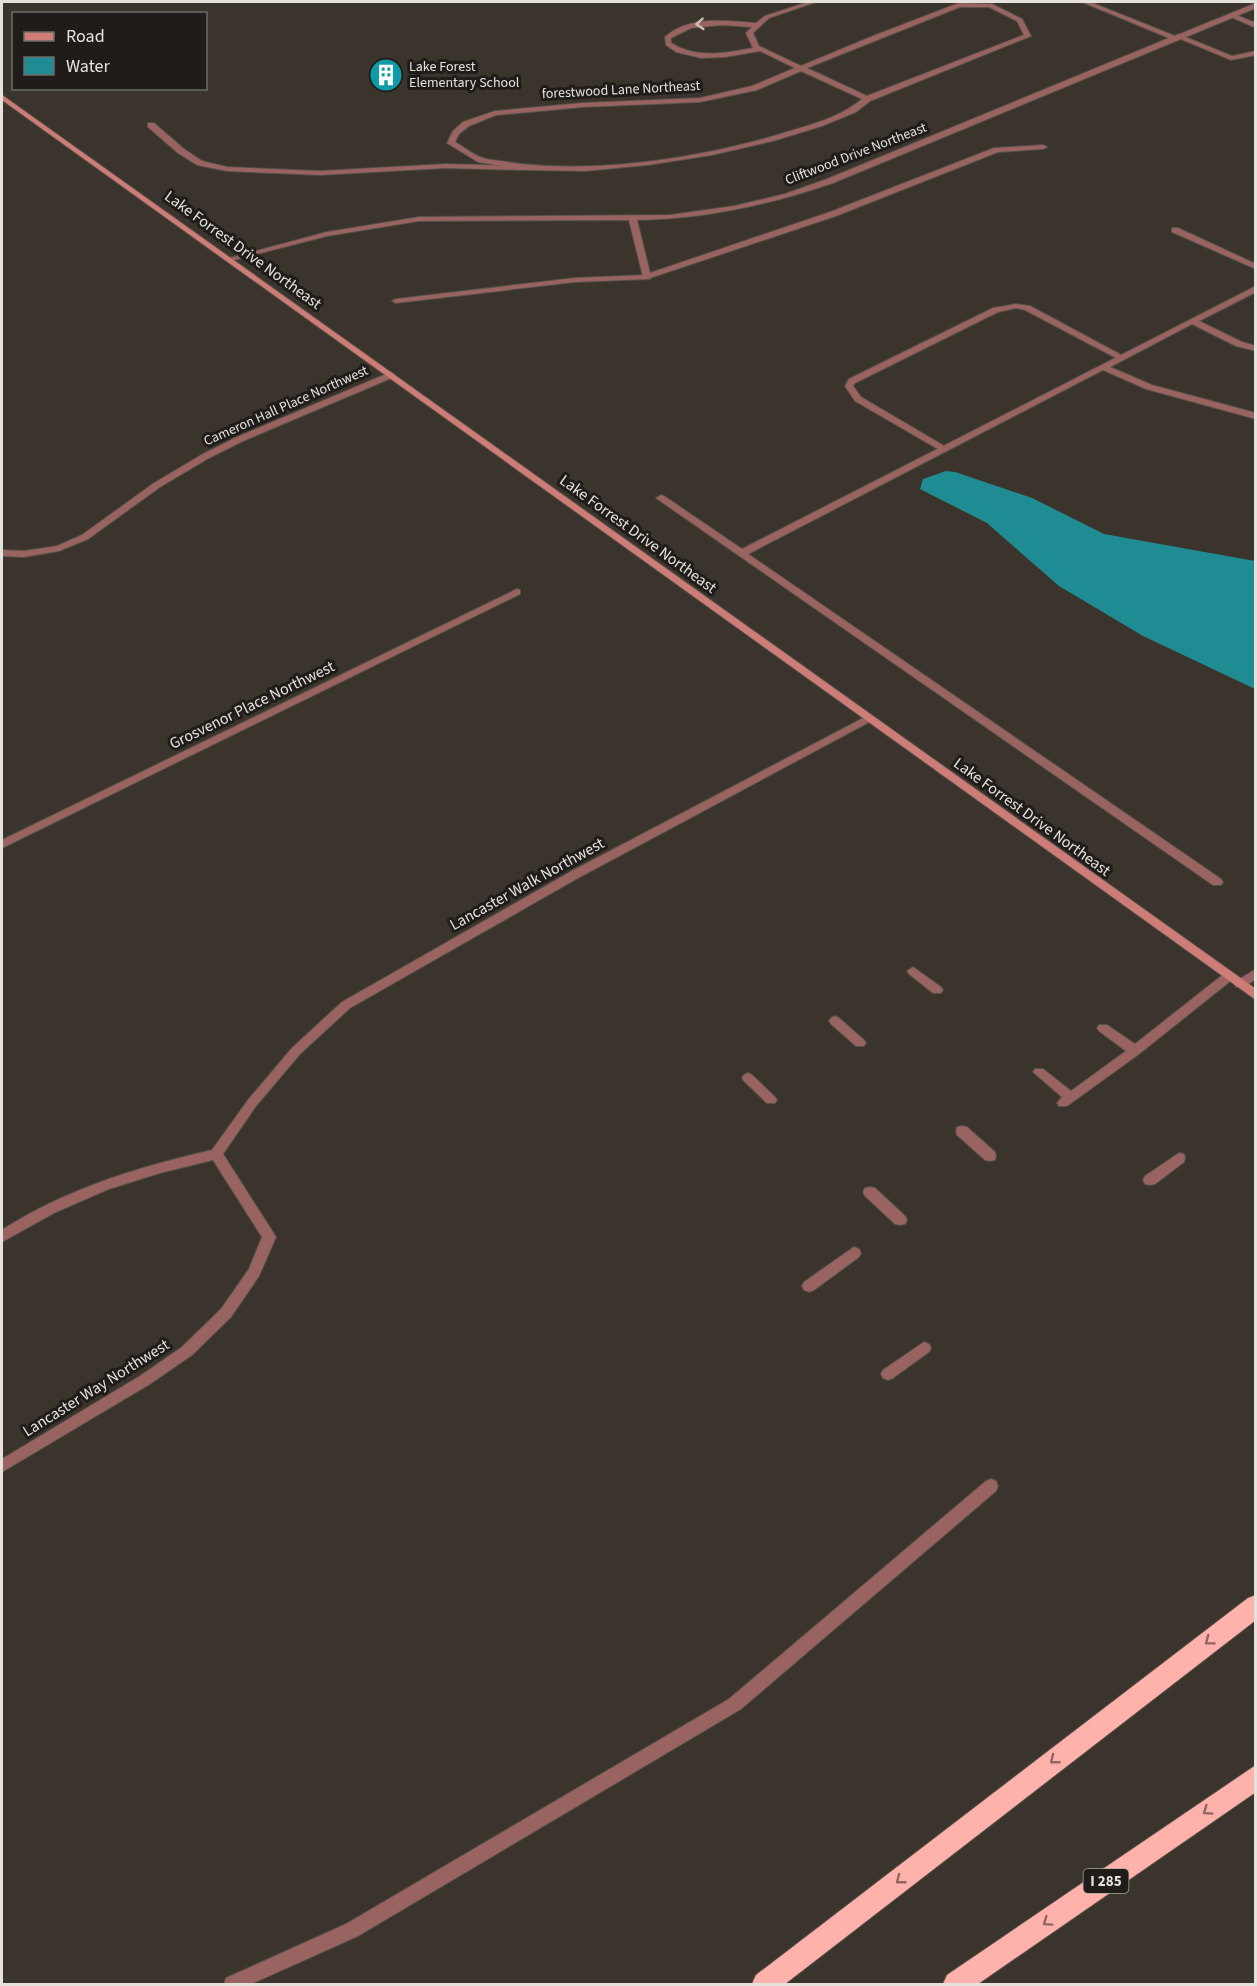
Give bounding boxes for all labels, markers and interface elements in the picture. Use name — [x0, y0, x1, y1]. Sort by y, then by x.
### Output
legend — [12, 12, 207, 90]
one-way arrow — [695, 17, 704, 30]
text: Road — [66, 24, 105, 49]
text: Water — [66, 54, 110, 79]
building icon: Lake Forest Elementary School — [368, 57, 404, 93]
place label: Lake Forest Elementary School — [409, 57, 520, 93]
street label: forestwood Lane Northeast — [541, 76, 701, 104]
street label: Cliftwood Drive Northeast — [782, 118, 930, 190]
street label: Lake Forrest Drive Northeast — [160, 186, 326, 315]
street label: Cameron Hall Place Northwest — [201, 361, 372, 451]
street label: Lake Forrest Drive Northeast — [555, 470, 721, 599]
street label: Grosvenor Place Northwest — [166, 655, 339, 755]
street label: Lake Forrest Drive Northeast — [949, 753, 1115, 882]
street label: Lancaster Walk Northwest — [446, 832, 609, 936]
street label: Lancaster Way Northwest — [19, 1334, 174, 1442]
one-way arrow — [1205, 1634, 1216, 1645]
one-way arrow — [1050, 1752, 1061, 1763]
one-way arrow — [1203, 1804, 1214, 1815]
road number: I 285 — [1084, 1869, 1128, 1893]
one-way arrow — [896, 1872, 907, 1883]
one-way arrow — [1043, 1915, 1054, 1926]

